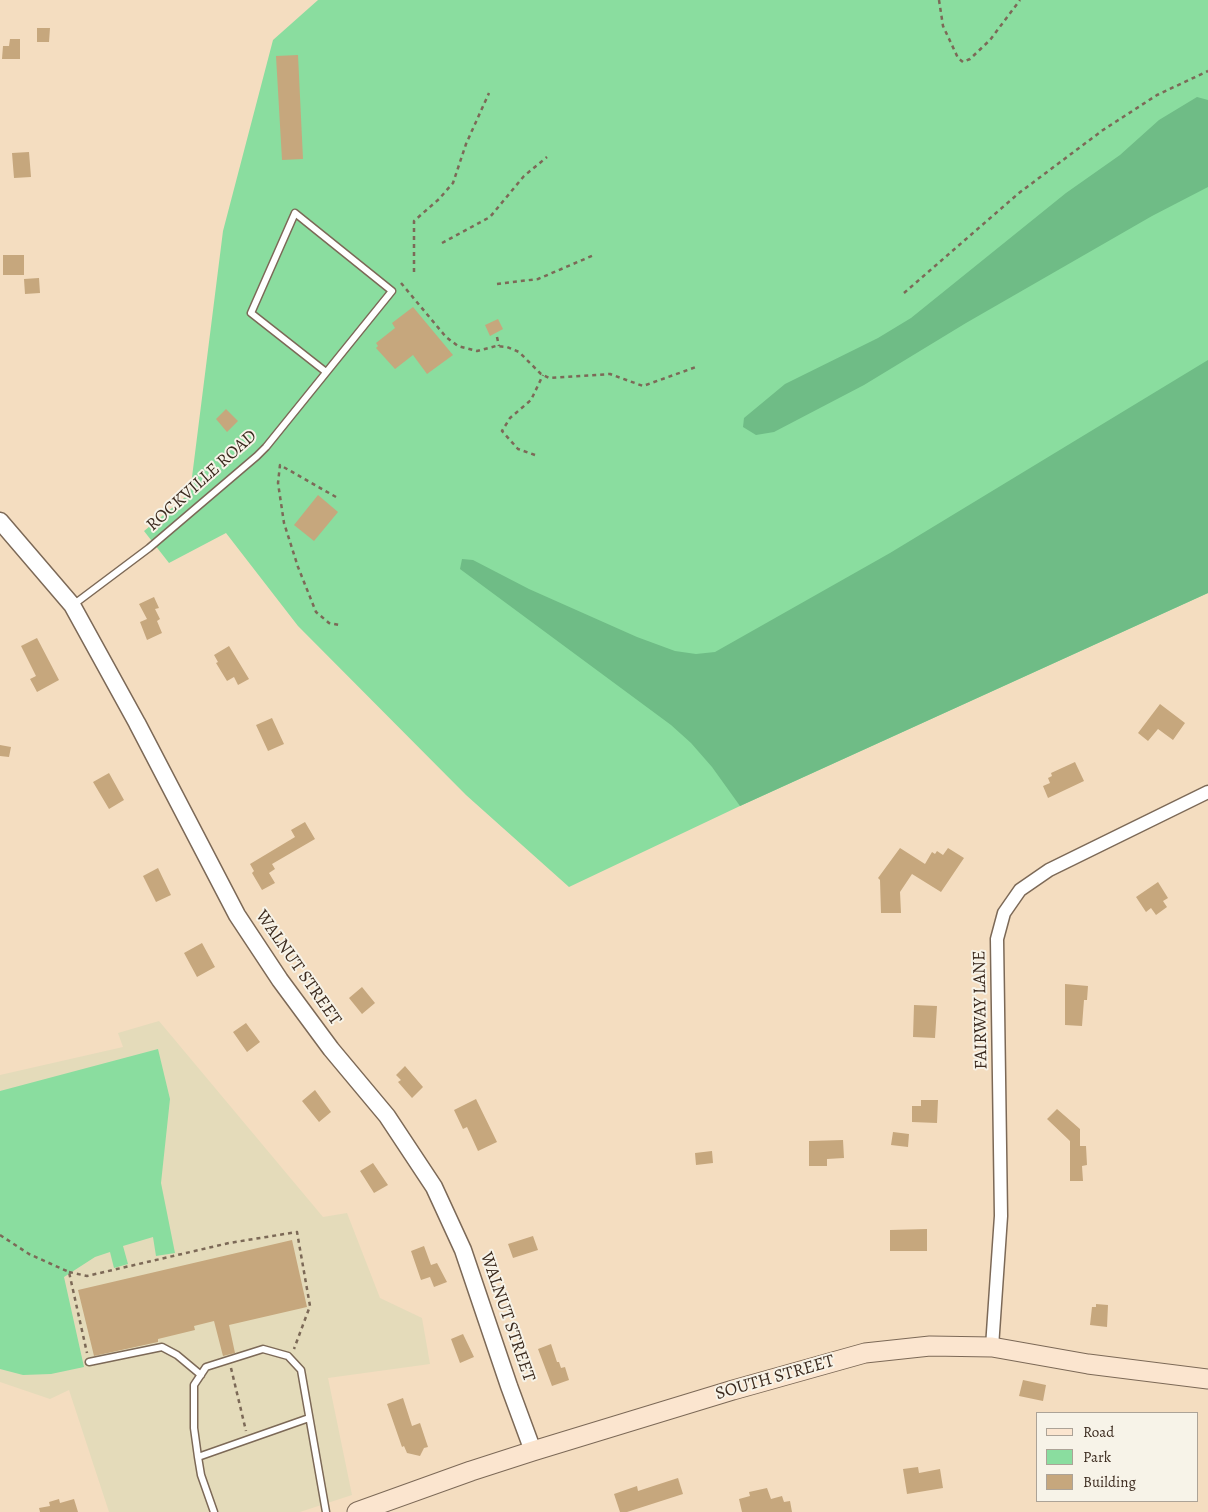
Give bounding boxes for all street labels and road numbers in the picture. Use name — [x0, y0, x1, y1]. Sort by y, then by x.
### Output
street label: ROCKVILLE ROAD — [142, 426, 262, 536]
street label: WALNUT STREET — [250, 906, 346, 1030]
street label: FAIRWAY LANE — [969, 950, 993, 1070]
street label: WALNUT STREET — [475, 1249, 539, 1385]
street label: SOUTH STREET — [713, 1351, 837, 1405]

